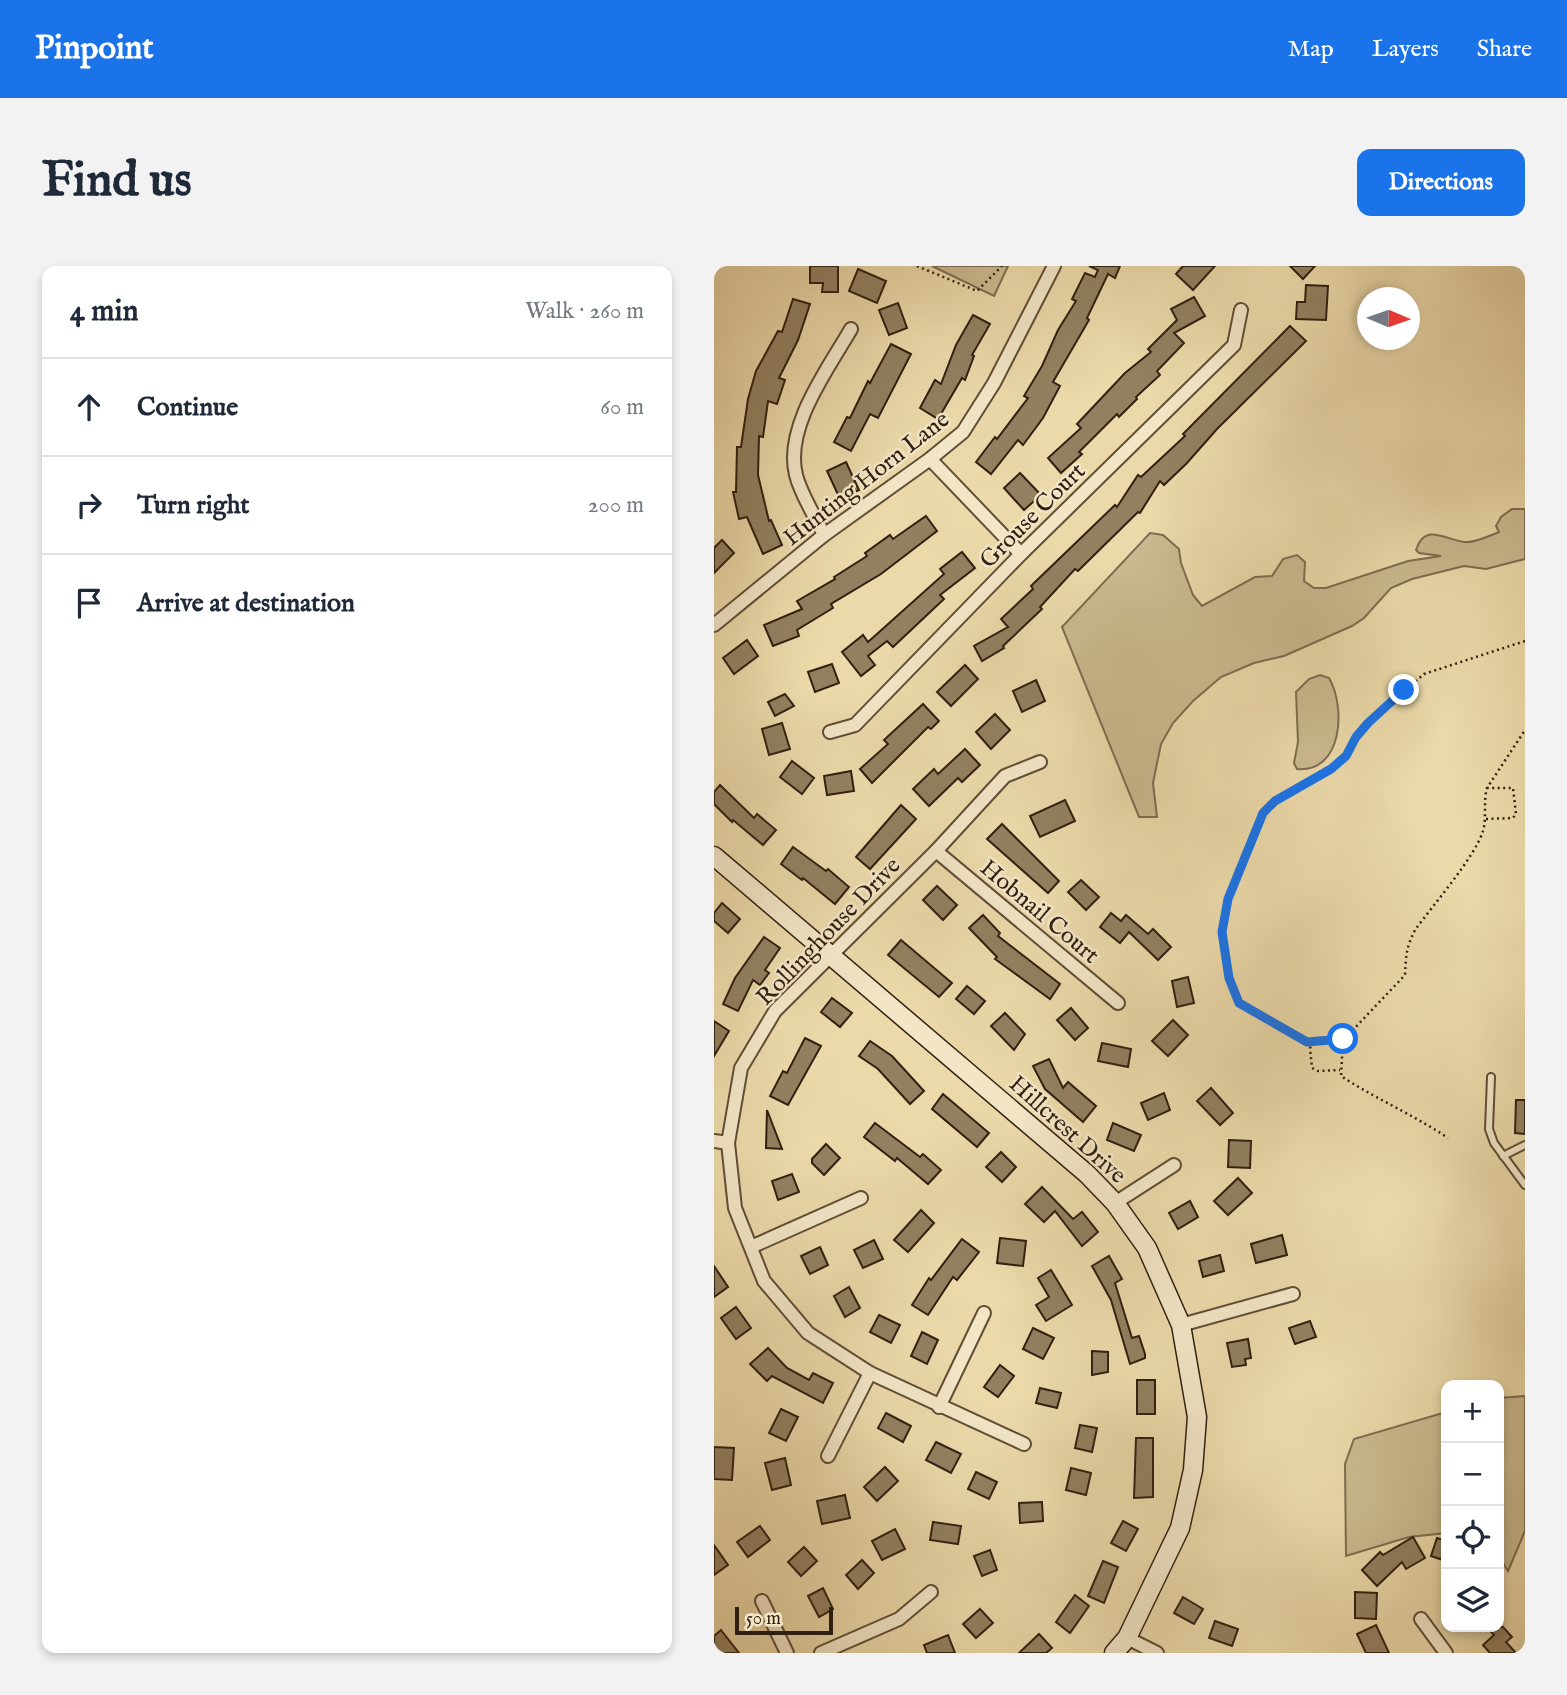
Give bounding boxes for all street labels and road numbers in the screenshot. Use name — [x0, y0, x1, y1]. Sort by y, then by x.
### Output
street label: Hunting Horn Lane — [778, 405, 956, 554]
street label: Grouse Court — [974, 457, 1093, 576]
street label: Rollinghouse Drive — [750, 851, 908, 1013]
street label: Hobnail Court — [973, 853, 1105, 971]
street label: Hillcrest Drive — [1002, 1069, 1132, 1191]

